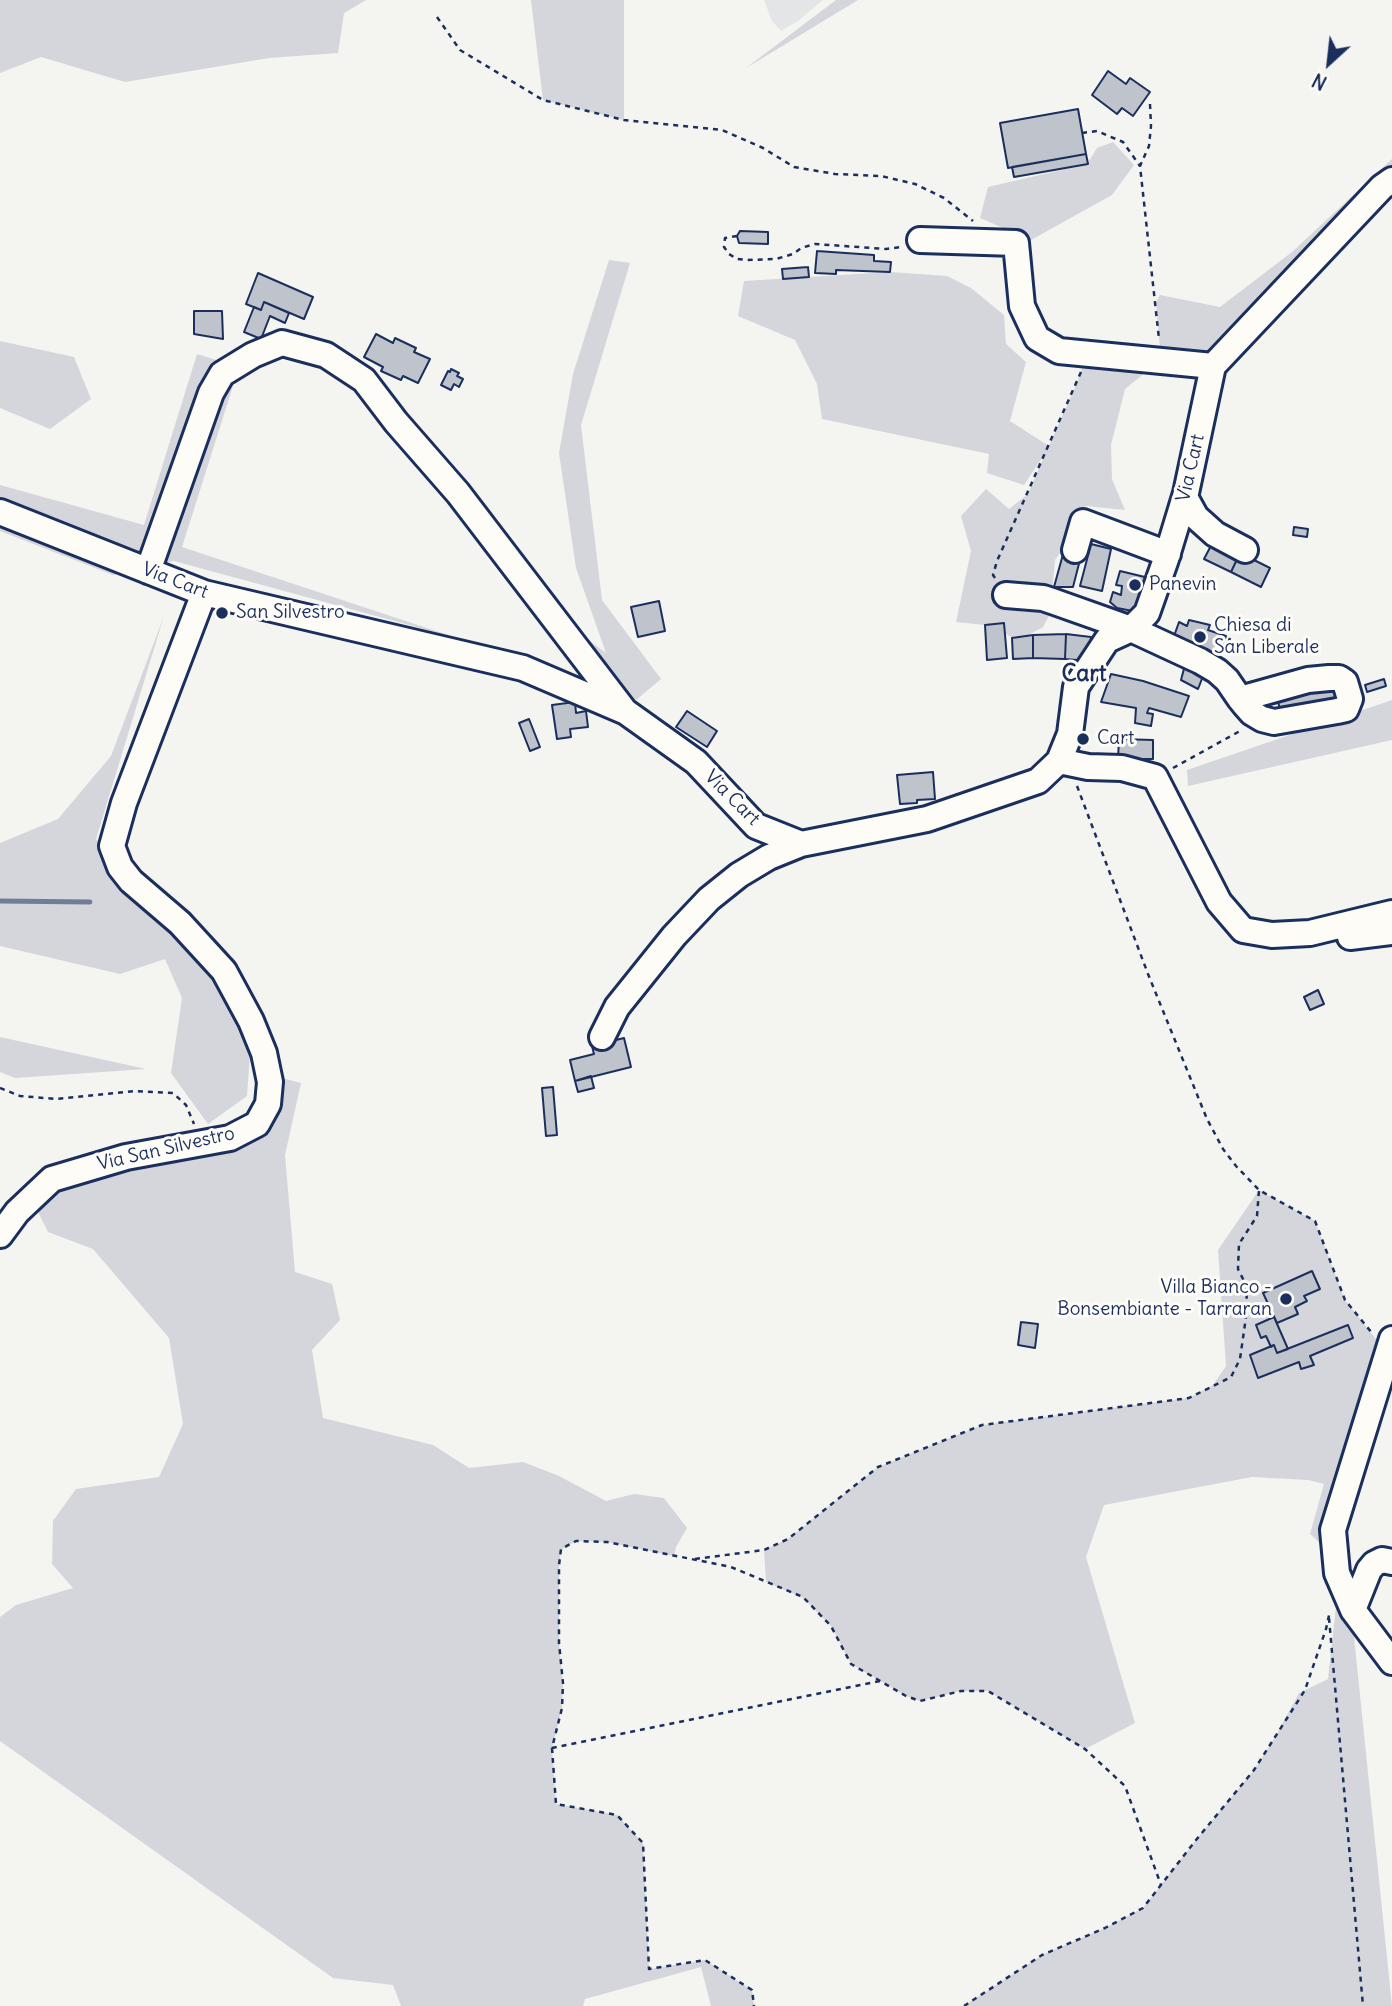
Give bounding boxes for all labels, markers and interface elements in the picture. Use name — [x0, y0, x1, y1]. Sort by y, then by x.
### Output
north arrow — [1294, 28, 1364, 98]
text: N — [1308, 68, 1331, 95]
street label: Via Cart — [1172, 432, 1210, 504]
street label: Via Cart — [139, 558, 211, 604]
place label: Panevin — [1149, 574, 1217, 596]
marker: Panevin — [1127, 577, 1143, 593]
place label: San Silvestro — [236, 602, 345, 624]
marker: San Silvestro — [214, 605, 230, 621]
place label: Chiesa di San Liberale — [1214, 615, 1319, 659]
marker: Chiesa di San Liberale — [1192, 629, 1208, 645]
district label: Cart — [1061, 660, 1107, 688]
place label: Cart — [1097, 728, 1134, 750]
marker: Cart — [1075, 731, 1091, 747]
street label: Via Cart — [700, 766, 764, 830]
street label: Via San Silvestro — [95, 1122, 237, 1176]
place label: Villa Bianco - Bonsembiante - Tarraran — [1057, 1277, 1272, 1321]
marker: Villa Bianco - Bonsembiante - Tarraran — [1278, 1291, 1294, 1307]

